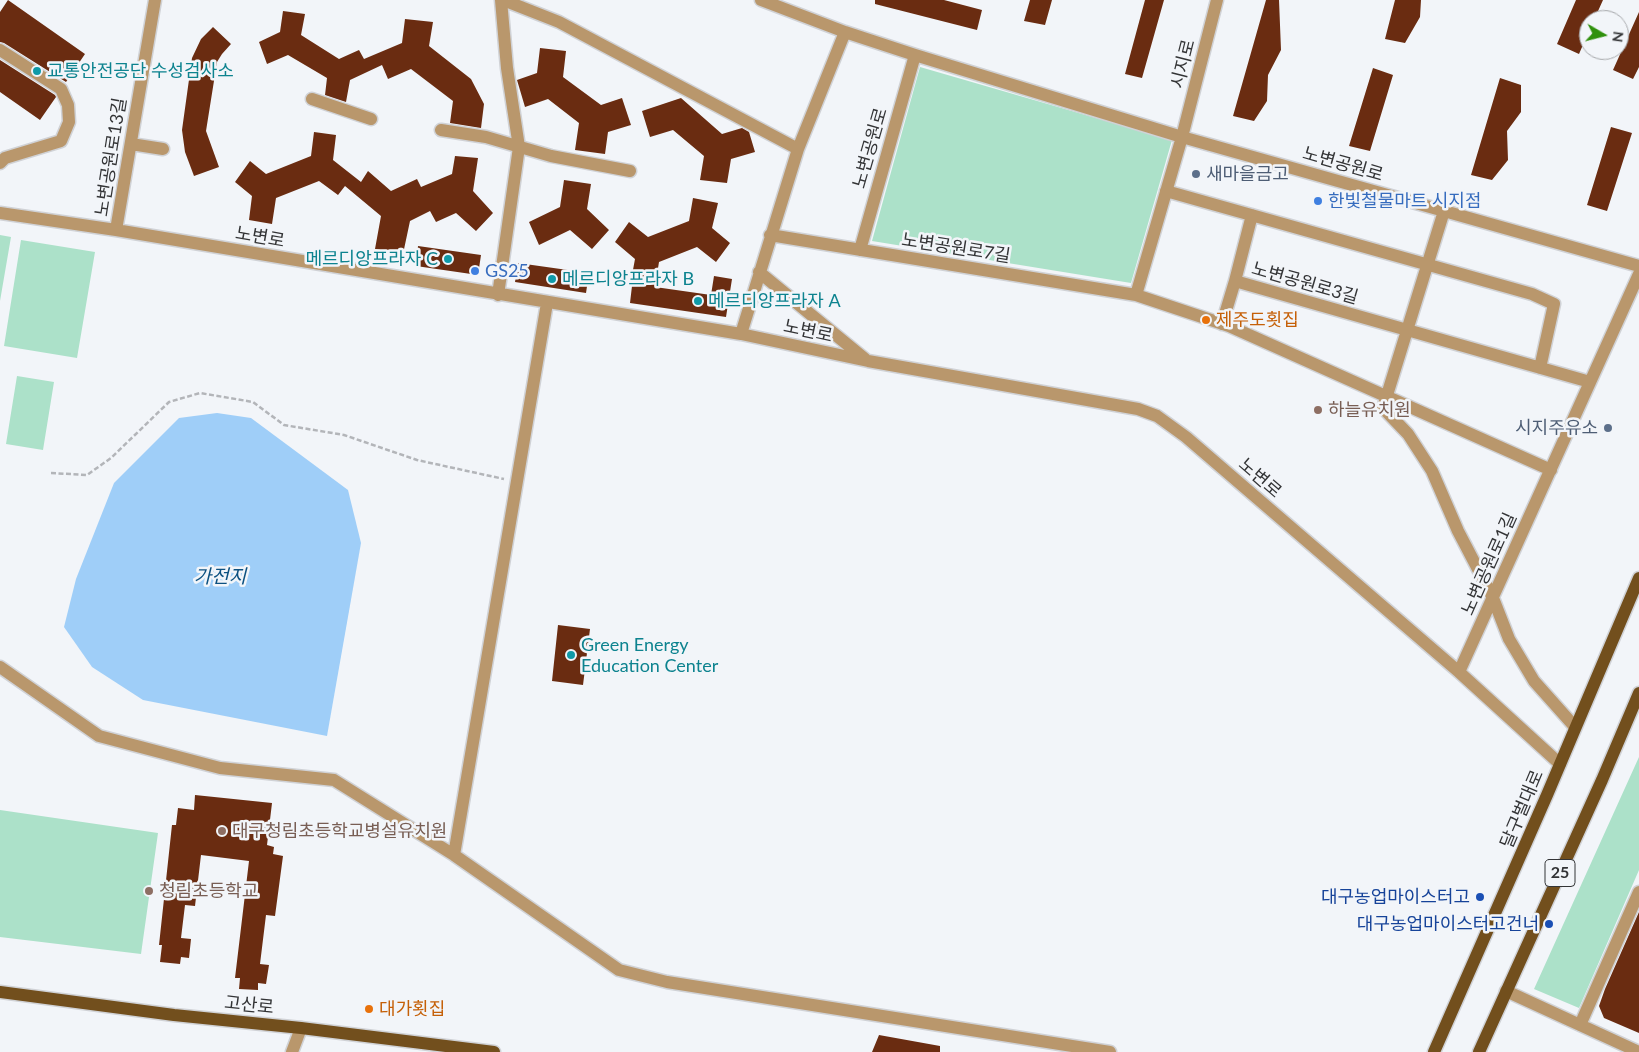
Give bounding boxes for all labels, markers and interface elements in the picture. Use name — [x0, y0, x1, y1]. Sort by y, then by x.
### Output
north arrow — [1579, 10, 1629, 60]
text: N — [1609, 30, 1628, 44]
street label: 시지로 — [1167, 37, 1199, 91]
place label: 교통안전공단 수성검사소 — [47, 60, 234, 82]
marker: 교통안전공단 수성검사소 — [31, 65, 43, 77]
street label: 노변공원로13길 — [91, 96, 131, 218]
street label: 노변공원로 — [848, 105, 892, 191]
street label: 노변공원로 — [1300, 142, 1386, 186]
place label: 새마을금고 — [1206, 163, 1289, 185]
marker: 새마을금고 — [1190, 168, 1202, 180]
place label: 한빛철물마트 시지점 — [1328, 190, 1482, 212]
marker: 한빛철물마트 시지점 — [1312, 195, 1324, 207]
street label: 노변로 — [234, 222, 286, 252]
street label: 노변공원로7길 — [900, 229, 1012, 267]
place label: 메르디앙프라자 C — [305, 248, 438, 270]
marker: 메르디앙프라자 C — [442, 253, 454, 265]
street label: 노변공원로3길 — [1249, 257, 1361, 309]
place label: GS25 — [485, 260, 529, 282]
marker: GS25 — [469, 265, 481, 277]
place label: 메르디앙프라자 B — [562, 268, 694, 290]
marker: 메르디앙프라자 B — [546, 273, 558, 285]
place label: 메르디앙프라자 A — [708, 290, 841, 312]
marker: 메르디앙프라자 A — [692, 295, 704, 307]
place label: 제주도횟집 — [1216, 309, 1299, 331]
marker: 제주도횟집 — [1200, 314, 1212, 326]
street label: 노변로 — [781, 315, 835, 347]
place label: 하늘유치원 — [1328, 399, 1411, 421]
marker: 하늘유치원 — [1312, 404, 1324, 416]
place label: 시지주유소 — [1515, 417, 1598, 439]
marker: 시지주유소 — [1602, 422, 1614, 434]
street label: 노변로 — [1234, 454, 1286, 502]
street label: 노변공원로1길 — [1457, 509, 1521, 619]
water label: 가전지 — [194, 566, 246, 588]
place label: Green Energy Education Center — [581, 634, 718, 676]
marker: Green Energy Education Center — [565, 649, 577, 661]
street label: 달구벌대로 — [1496, 767, 1548, 851]
place label: 대구청림초등학교병설유치원 — [232, 820, 447, 842]
marker: 대구청림초등학교병설유치원 — [216, 825, 228, 837]
road number: 25 — [1545, 860, 1575, 886]
place label: 청림초등학교 — [159, 880, 258, 902]
marker: 청림초등학교 — [143, 885, 155, 897]
place label: 대구농업마이스터고 — [1321, 886, 1470, 908]
marker: 대구농업마이스터고 — [1474, 891, 1486, 903]
place label: 대구농업마이스터고건너 — [1357, 913, 1539, 935]
marker: 대구농업마이스터고건너 — [1543, 918, 1555, 930]
street label: 고산로 — [223, 992, 275, 1018]
place label: 대가횟집 — [379, 998, 445, 1020]
marker: 대가횟집 — [363, 1003, 375, 1015]

